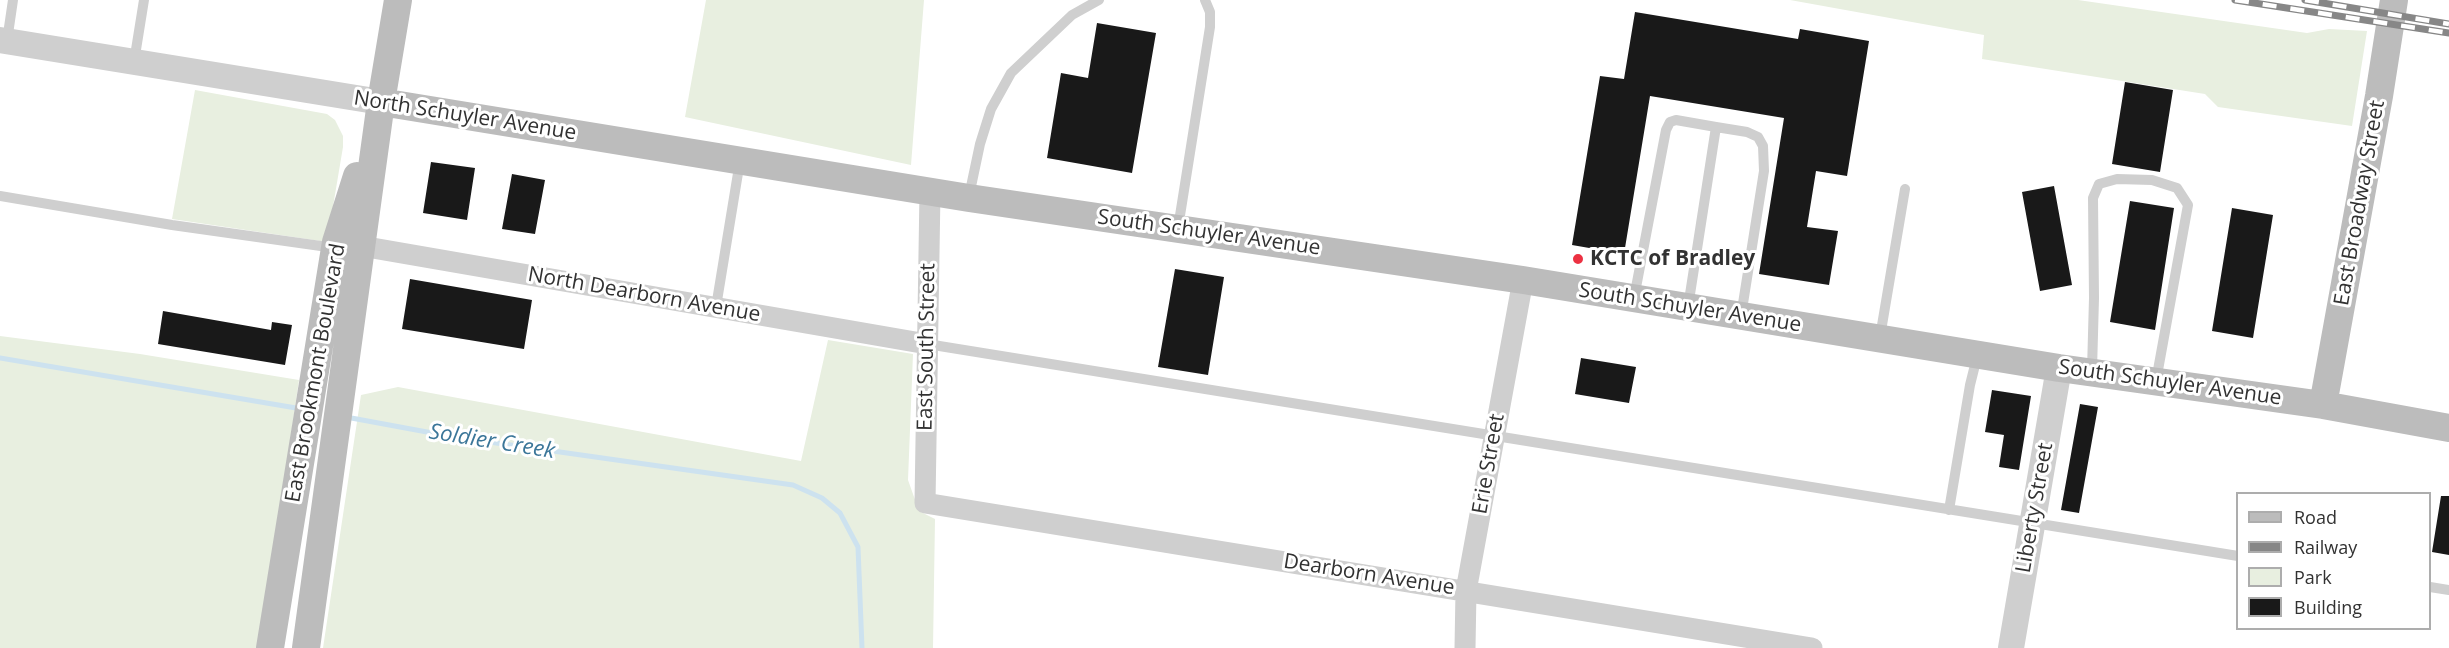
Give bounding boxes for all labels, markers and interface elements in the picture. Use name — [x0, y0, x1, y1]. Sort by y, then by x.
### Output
street label: North Schuyler Avenue — [352, 86, 578, 146]
street label: East Broadway Street — [2330, 98, 2390, 308]
street label: South Schuyler Avenue — [1096, 205, 1322, 261]
street label: East Brookmont Boulevard — [281, 242, 351, 504]
place label: KCTC of Bradley — [1590, 246, 1755, 272]
marker: KCTC of Bradley — [1571, 252, 1585, 266]
street label: North Dearborn Avenue — [526, 262, 762, 328]
street label: East South Street — [913, 263, 941, 431]
street label: South Schuyler Avenue — [1577, 278, 1803, 338]
street label: South Schuyler Avenue — [2057, 355, 2283, 411]
street label: Erie Street — [1468, 412, 1510, 516]
water label: Soldier Creek — [427, 419, 557, 465]
street label: Liberty Street — [2011, 441, 2059, 575]
legend — [2236, 492, 2431, 630]
text: Road — [2294, 505, 2337, 529]
text: Railway — [2294, 535, 2357, 559]
street label: Dearborn Avenue — [1282, 549, 1456, 601]
text: Park — [2294, 565, 2332, 589]
text: Building — [2294, 595, 2362, 619]

